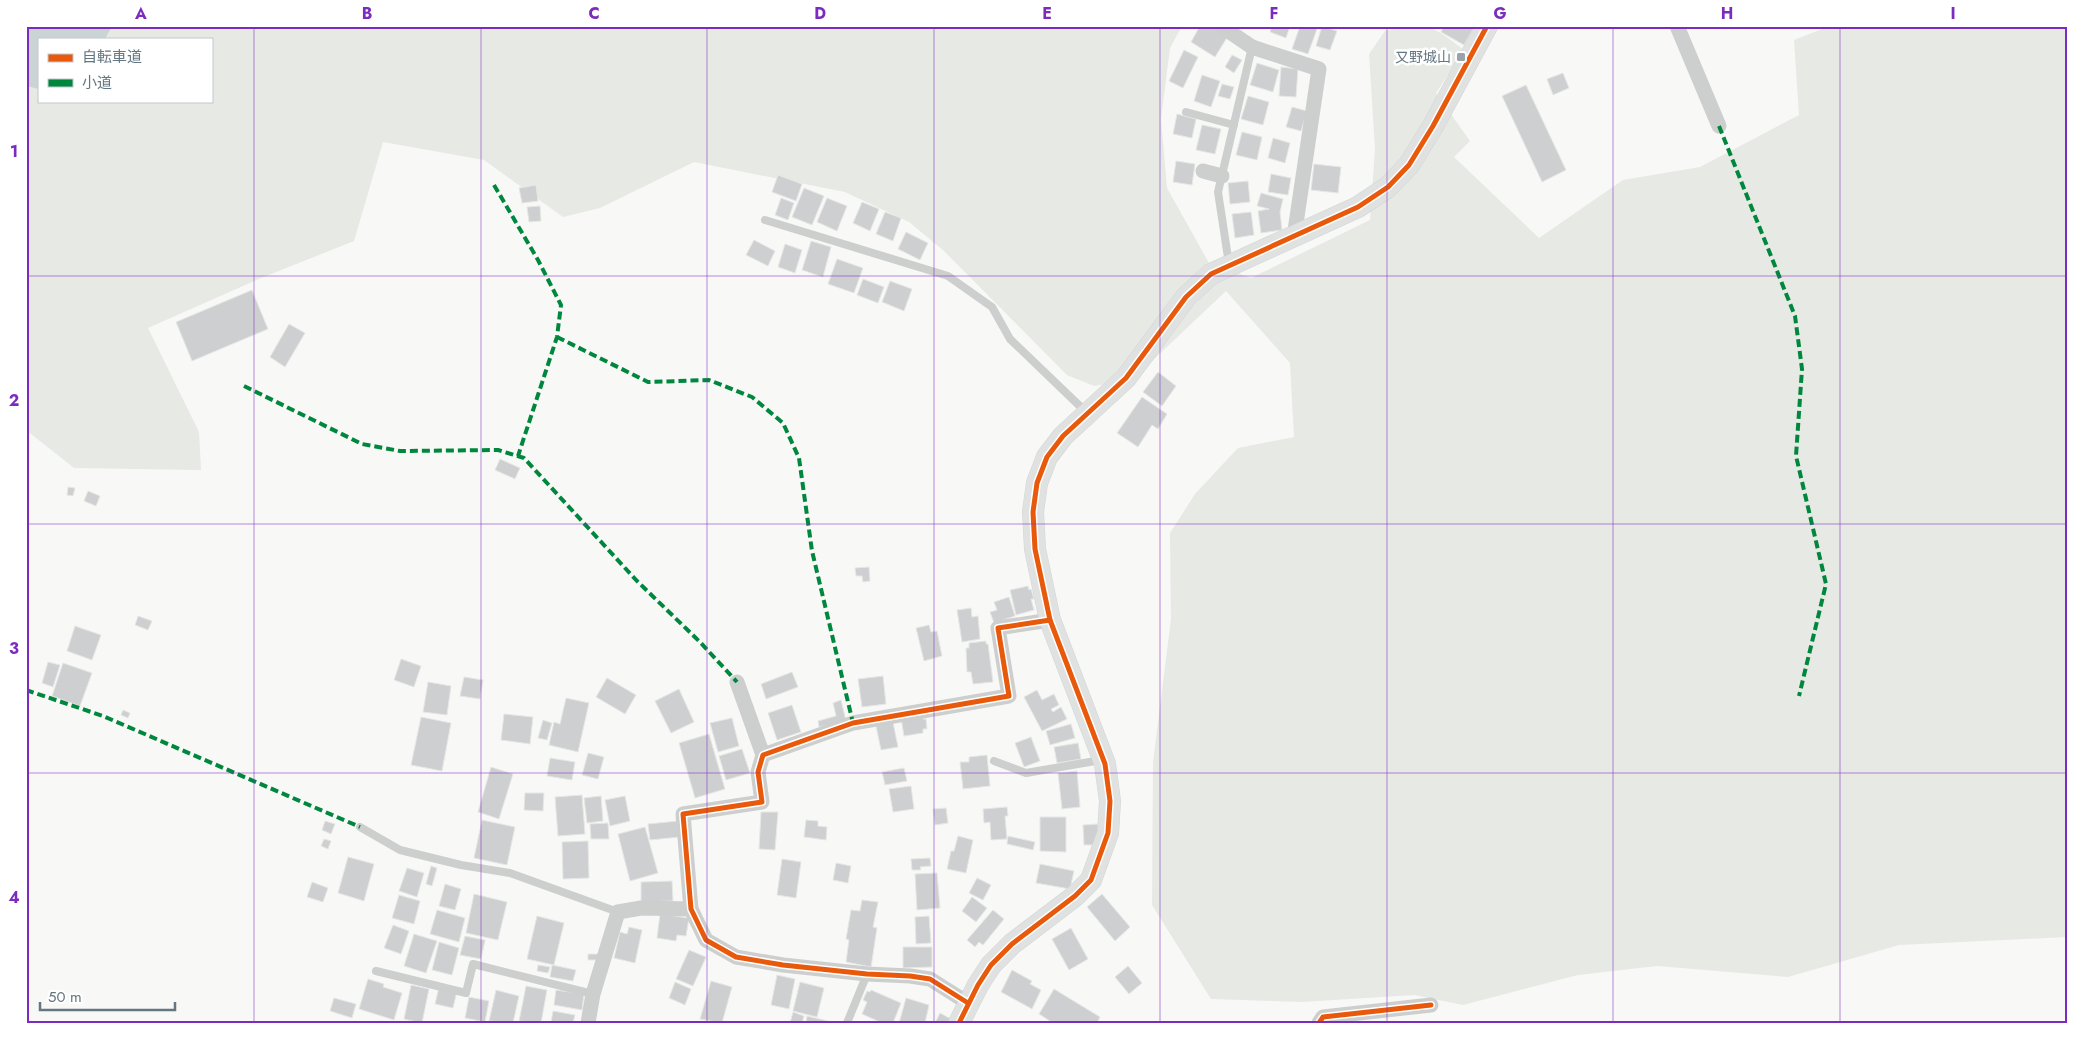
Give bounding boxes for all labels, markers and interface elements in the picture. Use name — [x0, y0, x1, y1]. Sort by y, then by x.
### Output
text: A — [134, 2, 147, 25]
text: B — [362, 2, 372, 25]
text: C — [588, 2, 600, 25]
text: D — [814, 2, 826, 25]
text: E — [1042, 2, 1052, 25]
text: F — [1270, 2, 1278, 25]
text: G — [1493, 2, 1507, 25]
text: H — [1721, 2, 1733, 25]
text: I — [1950, 2, 1956, 25]
legend — [38, 38, 212, 102]
text: 自転車道 — [82, 46, 142, 68]
place label: 又野城山 — [1395, 47, 1451, 67]
marker: 又野城山 — [1455, 51, 1467, 63]
text: 小道 — [82, 72, 112, 94]
text: 1 — [10, 140, 18, 163]
text: 2 — [9, 389, 19, 412]
text: 3 — [9, 637, 19, 660]
text: 4 — [8, 886, 20, 909]
scale bar — [40, 979, 175, 1011]
text: 50 m — [48, 986, 82, 1008]

